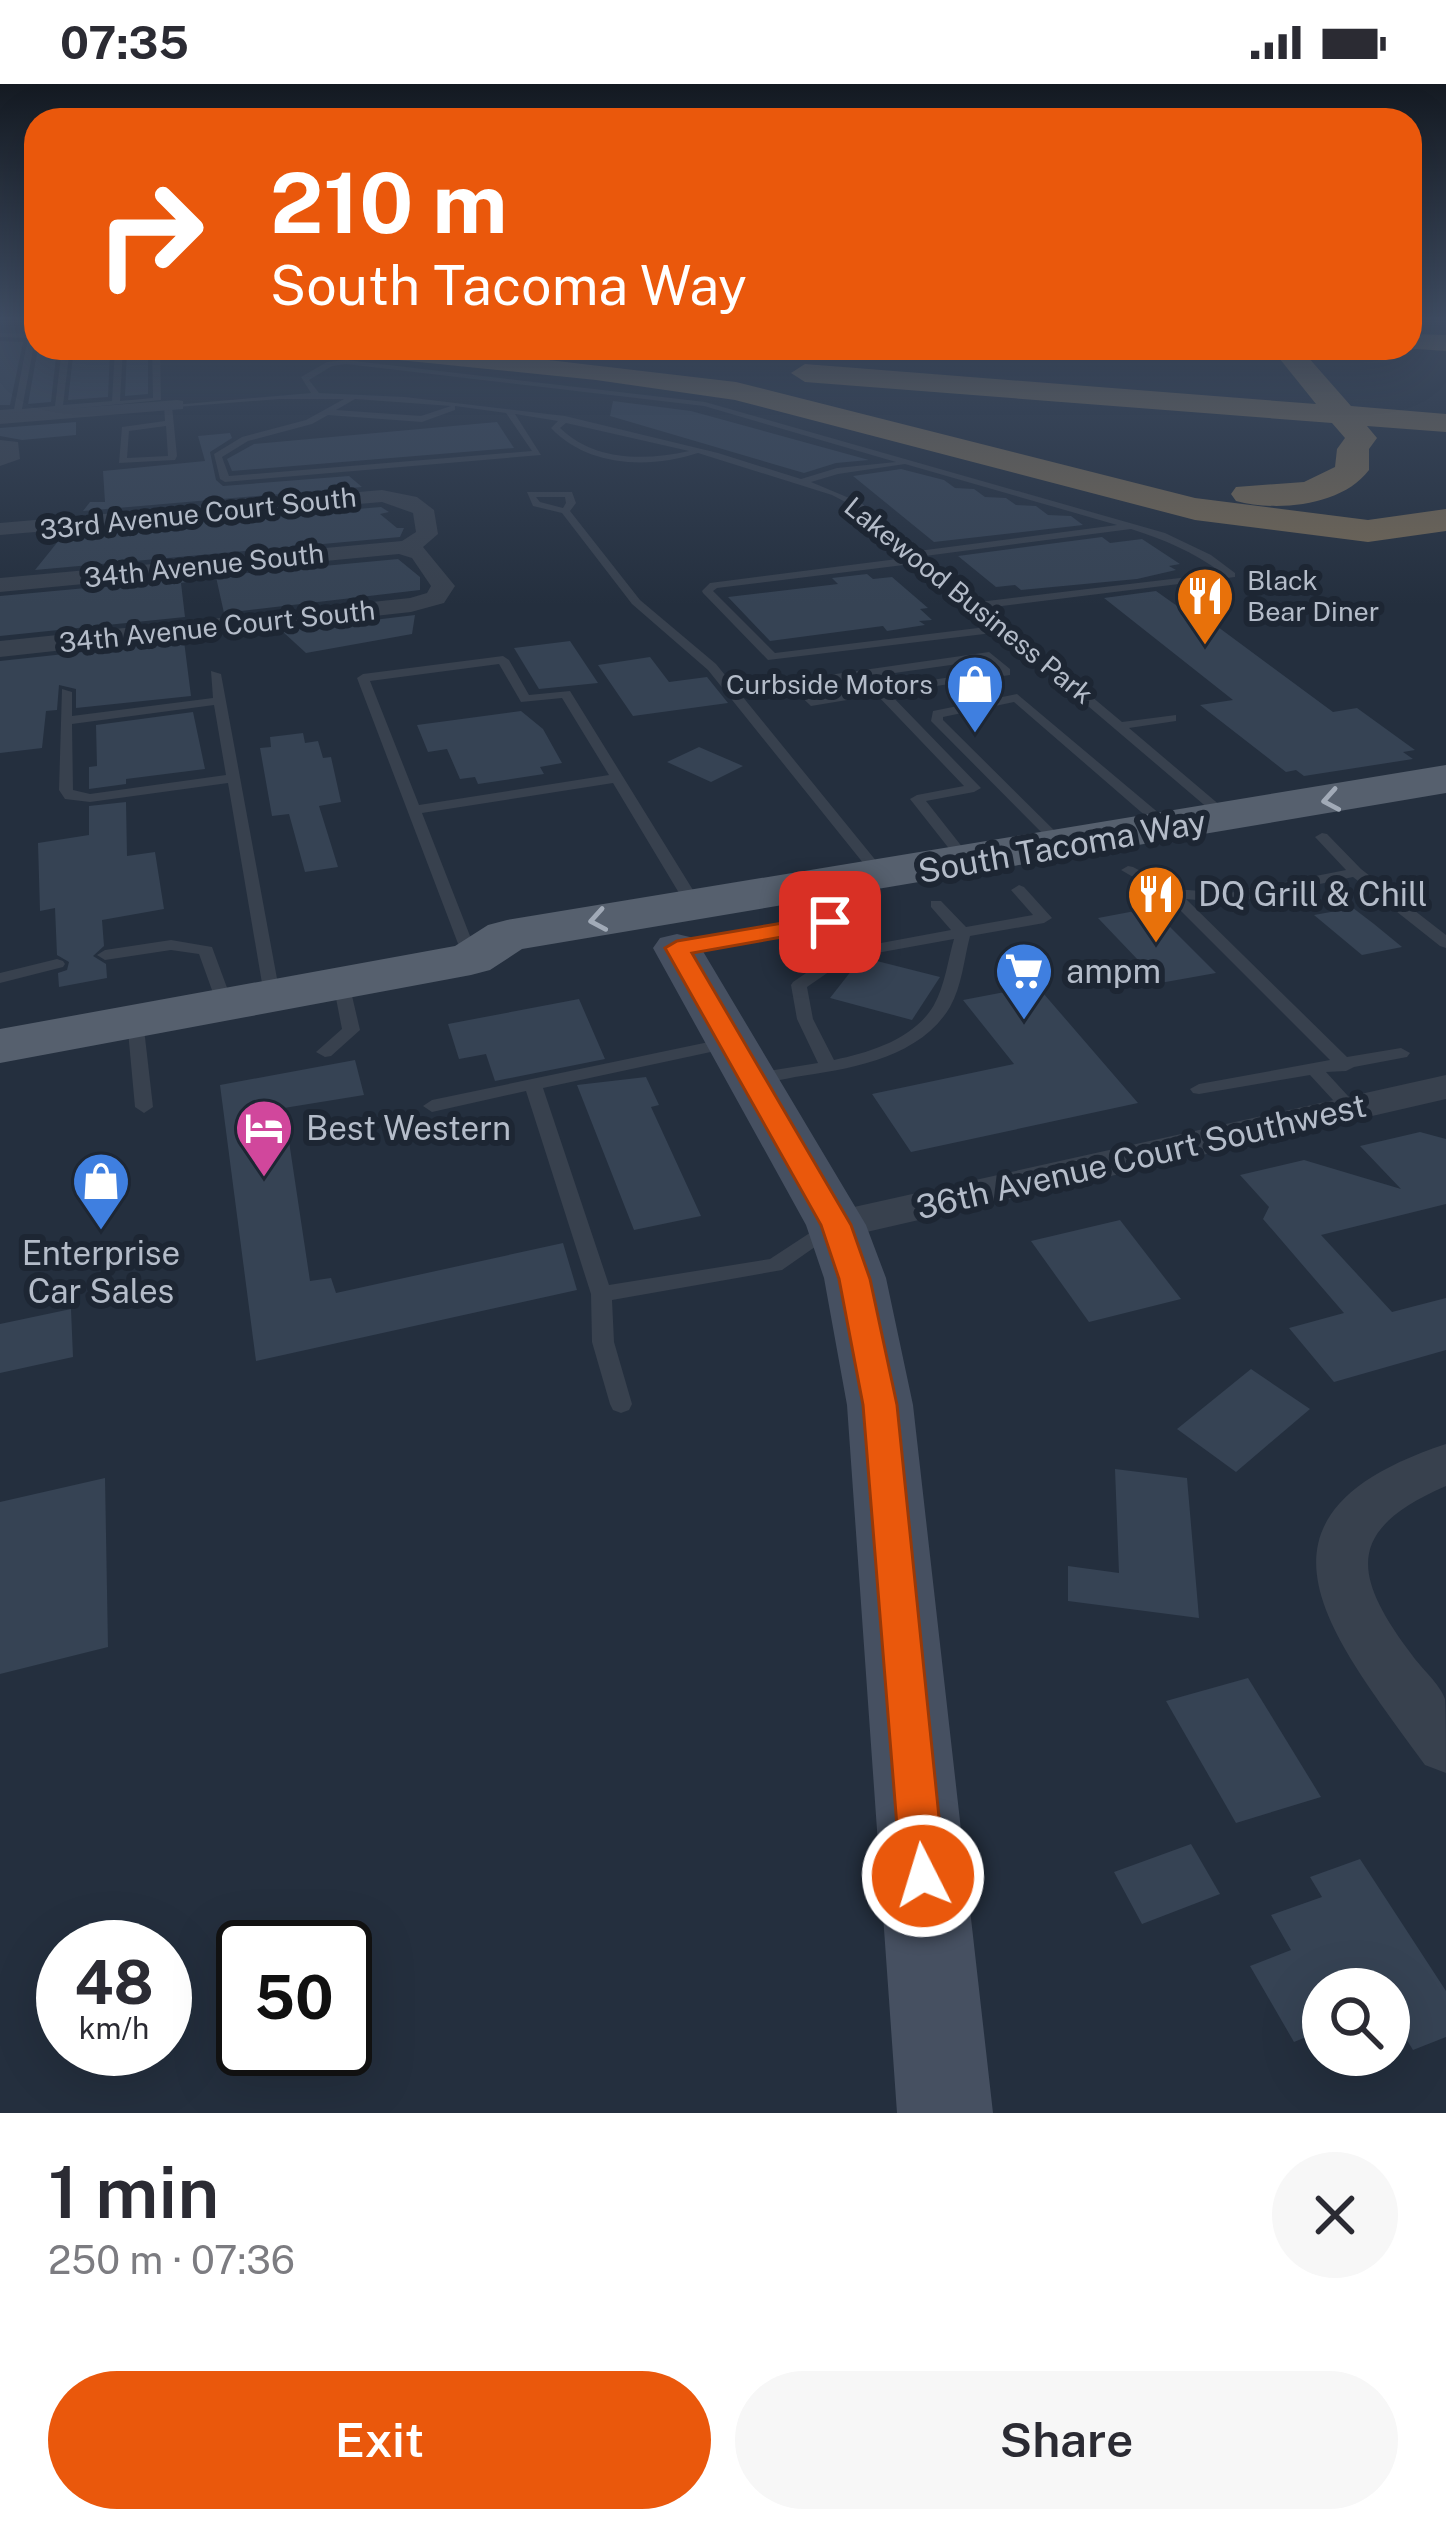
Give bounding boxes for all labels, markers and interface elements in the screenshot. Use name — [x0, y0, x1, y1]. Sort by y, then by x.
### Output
text: 07:35 — [60, 16, 189, 69]
text: 210 m — [270, 153, 508, 252]
icon: right — [72, 156, 228, 312]
text: South Tacoma Way — [270, 254, 747, 317]
street label: 33rd Avenue Court South — [38, 480, 358, 546]
street label: Lakewood Business Park — [838, 490, 1100, 710]
street label: 34th Avenue South — [83, 537, 325, 593]
place label: Black Bear Diner — [1247, 564, 1379, 627]
restaurant icon: Black Bear Diner — [1174, 565, 1236, 647]
street label: 34th Avenue Court South — [57, 593, 377, 659]
shop icon: Curbside Motors — [944, 653, 1006, 735]
place label: Curbside Motors — [726, 668, 933, 700]
one-way arrow — [1321, 786, 1341, 811]
street label: South Tacoma Way — [915, 802, 1209, 890]
restaurant icon: DQ Grill & Chill — [1125, 863, 1187, 945]
pin — [779, 871, 881, 973]
place label: DQ Grill & Chill — [1198, 875, 1428, 913]
icon: arrive — [797, 889, 863, 955]
one-way arrow — [588, 906, 608, 931]
supermarket icon: ampm — [993, 940, 1055, 1022]
place label: ampm — [1066, 952, 1161, 990]
street label: 36th Avenue Court Southwest — [912, 1086, 1370, 1226]
hotel icon: Best Western — [233, 1097, 295, 1179]
place label: Best Western — [306, 1109, 511, 1147]
shop icon: Enterprise Car Sales — [70, 1150, 132, 1232]
place label: Enterprise Car Sales — [22, 1234, 180, 1310]
position arrow — [860, 1813, 986, 1939]
speed limit sign: 50 — [216, 1920, 372, 2076]
text: 48 — [74, 1947, 154, 2018]
map controls — [1302, 1968, 1410, 2076]
button: search — [1302, 1968, 1410, 2076]
text: km/h — [79, 2010, 149, 2046]
text: 1 min — [48, 2150, 219, 2234]
button: close — [1272, 2152, 1398, 2278]
text: 250 m · 07:36 — [48, 2237, 295, 2283]
button: Exit — [48, 2371, 711, 2509]
button: Share — [735, 2371, 1398, 2509]

